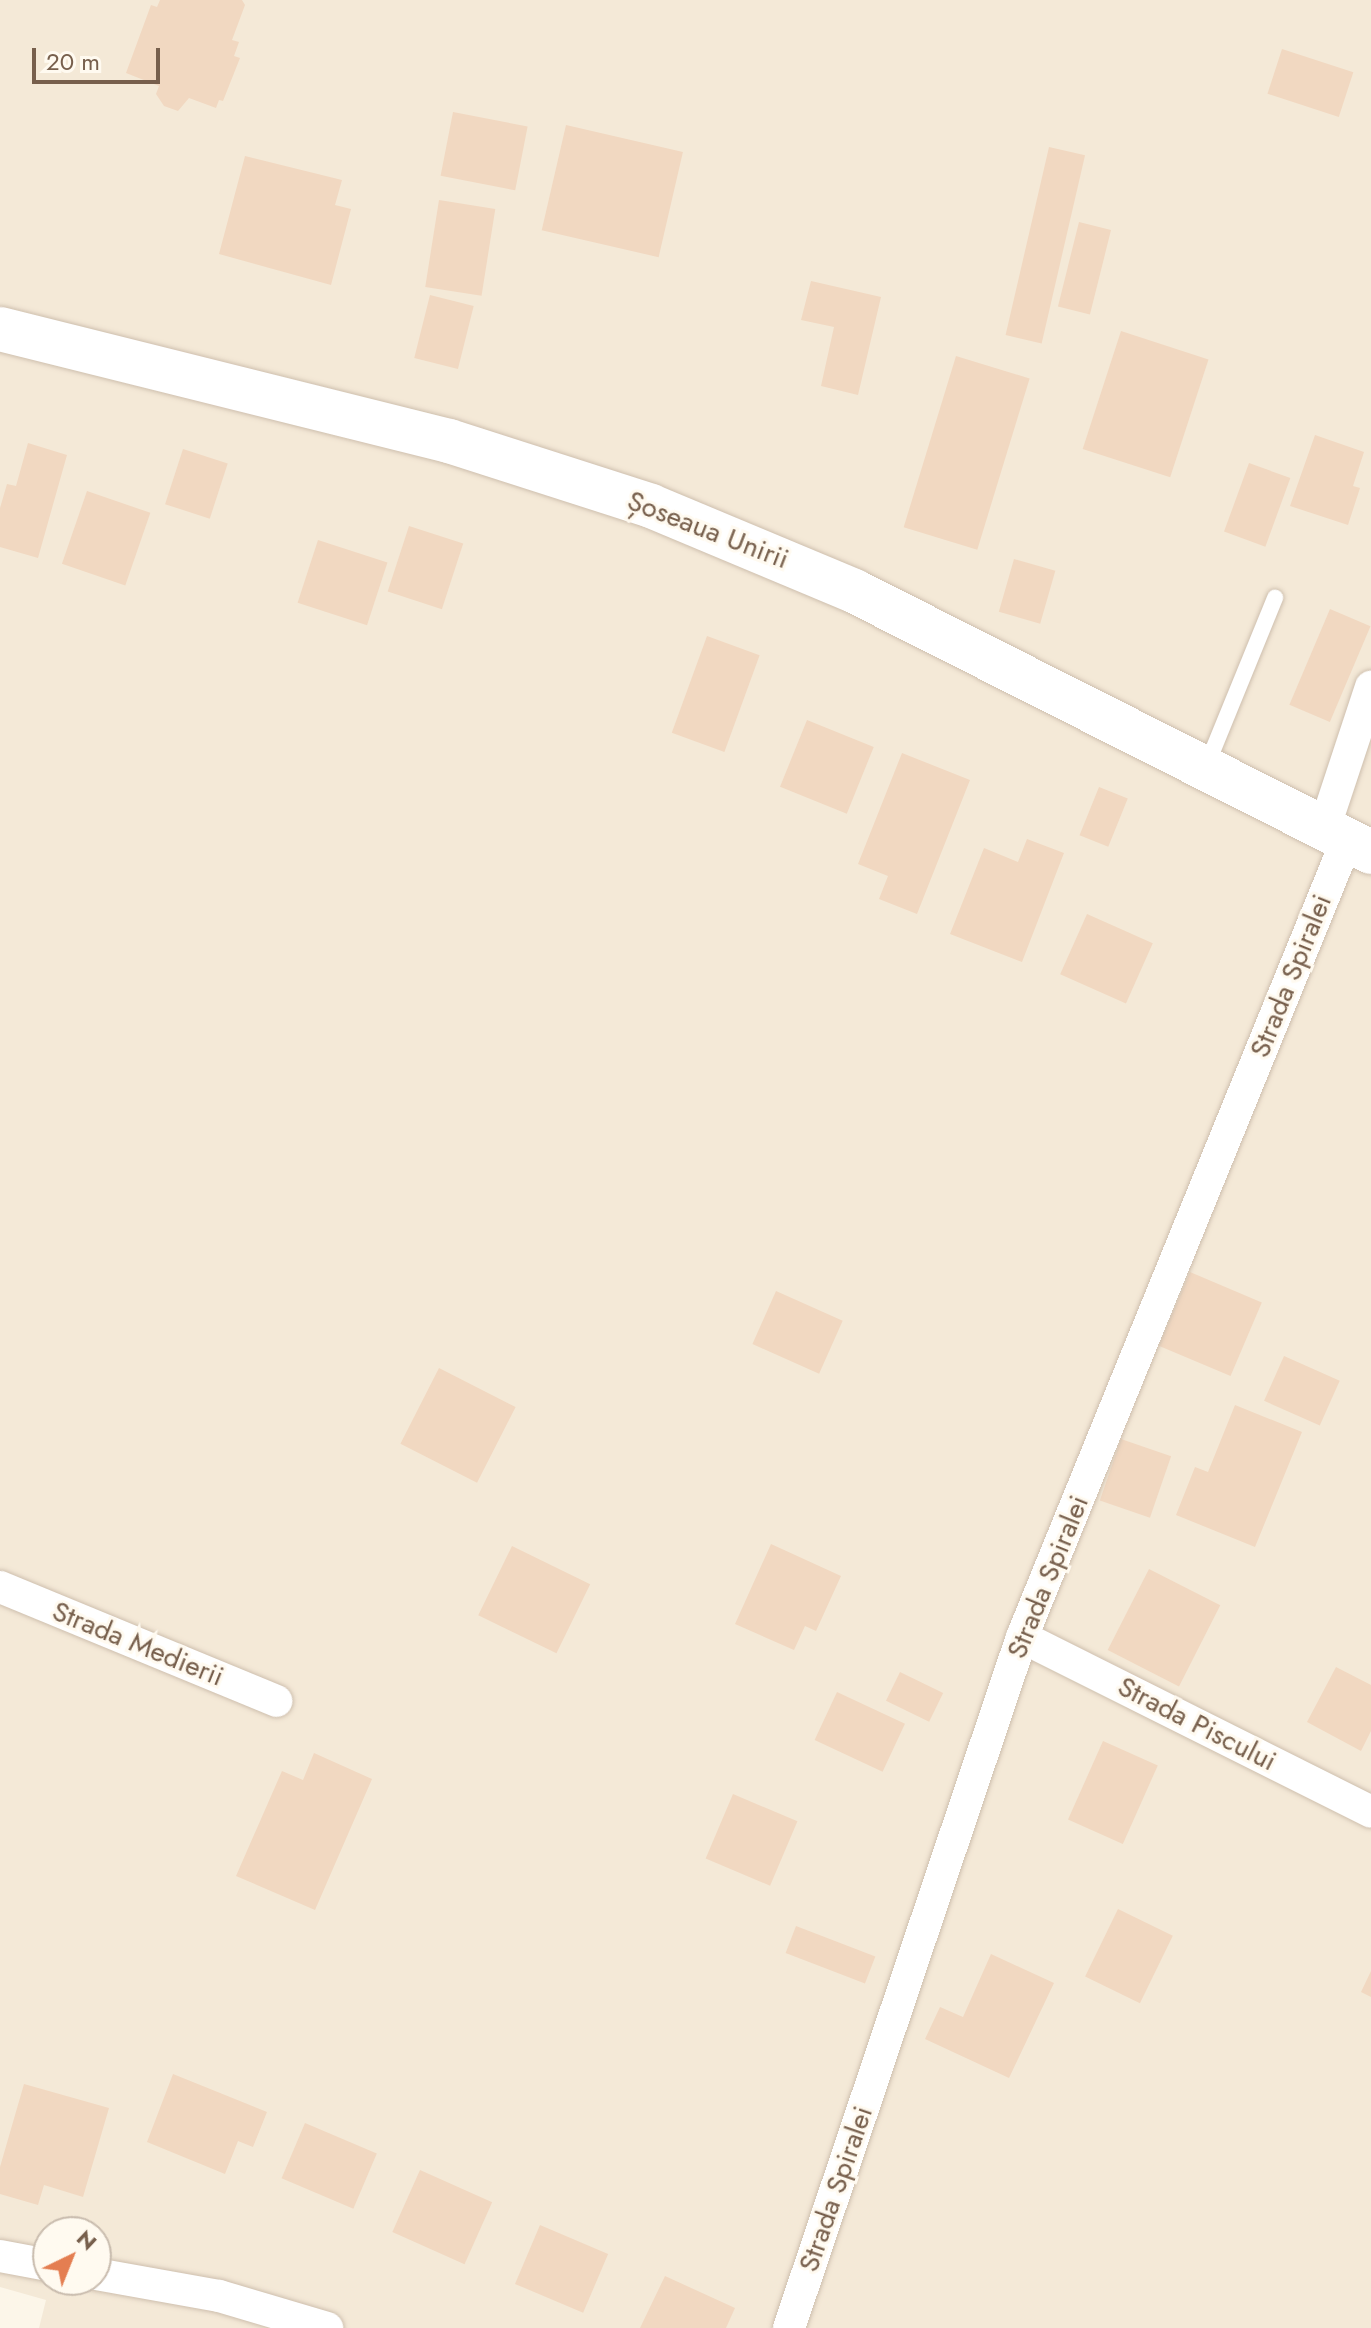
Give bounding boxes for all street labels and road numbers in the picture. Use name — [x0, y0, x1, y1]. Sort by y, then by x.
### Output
street label: Șoseaua Unirii — [623, 484, 793, 576]
street label: Strada Spiralei — [1243, 890, 1339, 1062]
street label: Strada Spiralei — [1000, 1491, 1096, 1663]
street label: Strada Medierii — [47, 1594, 229, 1694]
street label: Strada Piscului — [1112, 1670, 1282, 1778]
street label: Strada Spiralei — [792, 2102, 880, 2276]

